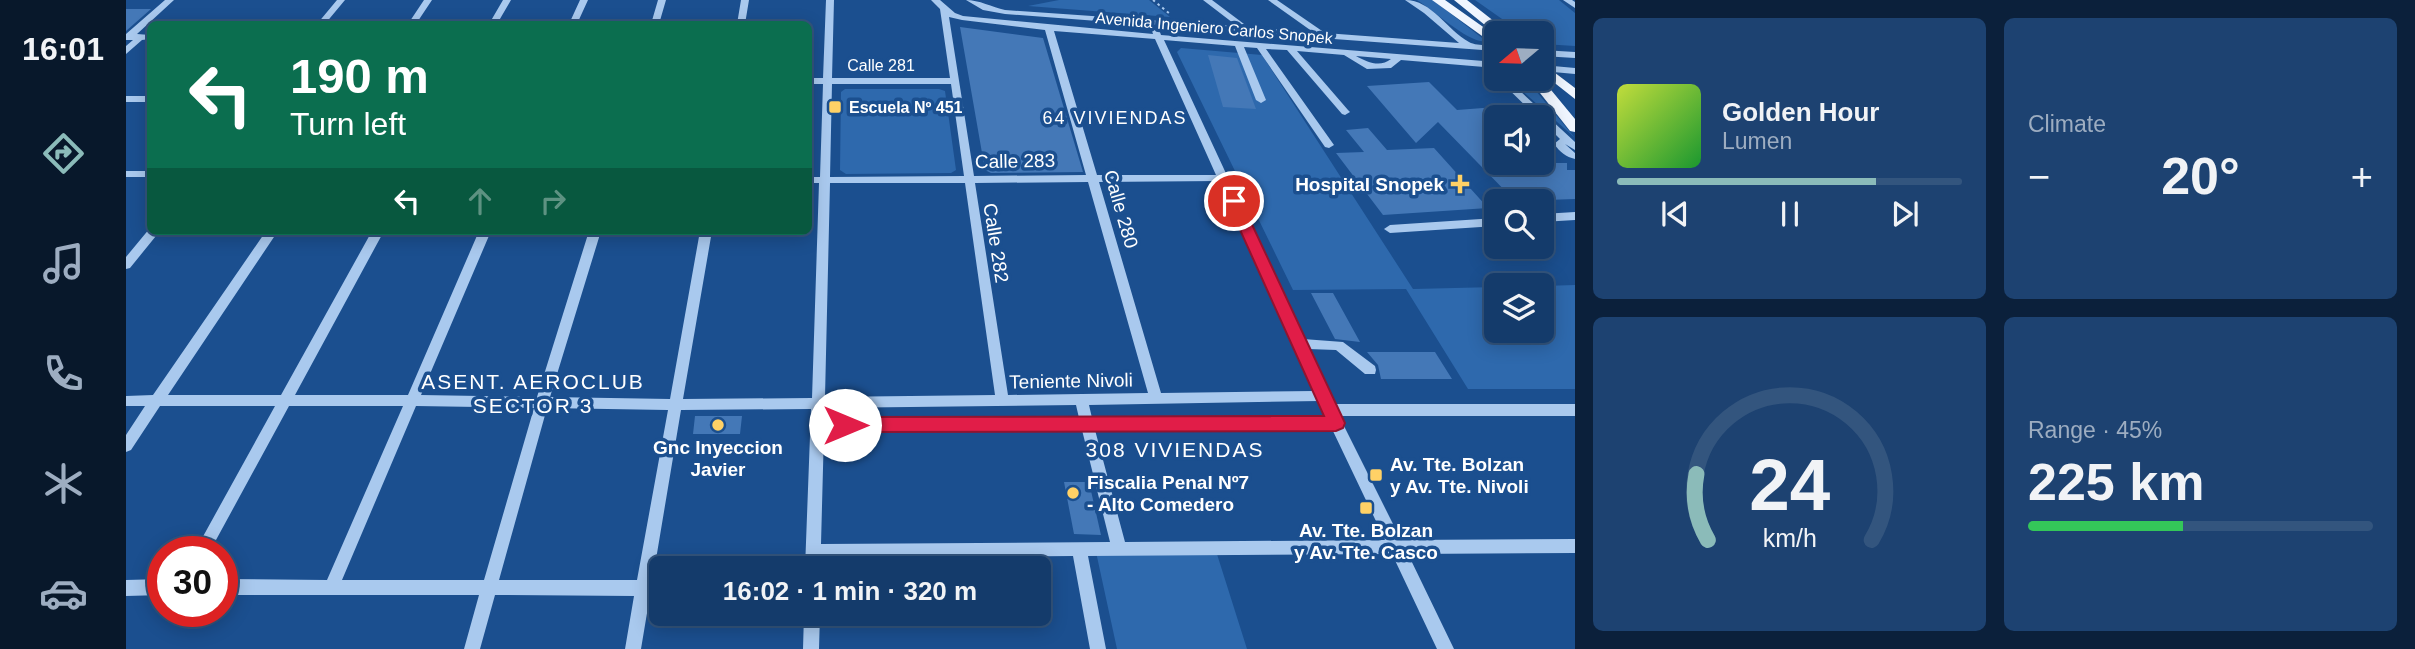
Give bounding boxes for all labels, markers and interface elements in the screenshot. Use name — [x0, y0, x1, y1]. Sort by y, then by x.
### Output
street label: Avenida Ingeniero Carlos Snopek — [1095, 9, 1334, 47]
north arrow — [1484, 21, 1554, 91]
map controls — [1484, 21, 1554, 343]
text: 16:01 — [22, 31, 104, 67]
icon: left — [175, 49, 266, 140]
text: 190 m — [290, 49, 429, 103]
street label: Calle 281 — [847, 57, 915, 74]
text: Golden Hour — [1722, 97, 1879, 127]
marker: Escuela Nº 451 — [827, 99, 843, 115]
place label: Escuela Nº 451 — [849, 99, 963, 116]
button: sound — [1484, 105, 1554, 175]
text: Turn left — [290, 106, 406, 142]
district label: 64 VIVIENDAS — [1042, 108, 1188, 128]
text: Climate — [2028, 111, 2106, 137]
text: Lumen — [1722, 128, 1792, 154]
icon: directions — [39, 129, 88, 178]
text: 20° — [2161, 147, 2240, 205]
street label: Calle 283 — [975, 150, 1055, 172]
text: − — [2028, 156, 2050, 198]
text: + — [2351, 156, 2373, 198]
street label: Calle 280 — [1100, 168, 1142, 250]
pin — [1204, 171, 1264, 231]
place label: Hospital Snopek — [1295, 174, 1444, 195]
marker: Hospital Snopek — [1450, 174, 1470, 194]
icon: left — [388, 182, 426, 220]
icon: ahead — [461, 182, 499, 220]
icon: right — [534, 182, 572, 220]
icon: arrive — [1215, 182, 1253, 220]
button: search — [1484, 189, 1554, 259]
icon: previous — [1656, 195, 1694, 233]
icon: pause — [1771, 195, 1809, 233]
icon: next — [1886, 195, 1924, 233]
street label: Calle 282 — [979, 202, 1013, 284]
icon: music — [39, 239, 88, 288]
button: layers — [1484, 273, 1554, 343]
icon: phone — [39, 349, 88, 398]
street label: Teniente Nivoli — [1009, 369, 1133, 393]
district label: ASENT. AEROCLUB SECTOR 3 — [421, 370, 645, 417]
position arrow — [808, 388, 882, 462]
marker: Gnc Inyeccion Javier — [710, 417, 726, 433]
text: Range · 45% — [2028, 417, 2162, 443]
place label: Gnc Inyeccion Javier — [653, 437, 783, 480]
district label: 308 VIVIENDAS — [1086, 438, 1264, 461]
text: 24 — [1749, 444, 1830, 525]
text: 225 km — [2028, 453, 2204, 511]
place label: Av. Tte. Bolzan y Av. Tte. Nivoli — [1390, 454, 1529, 497]
icon: climate — [39, 459, 88, 508]
marker: Av. Tte. Bolzan y Av. Tte. Nivoli — [1368, 467, 1384, 483]
place label: Fiscalia Penal Nº7 - Alto Comedero — [1087, 472, 1249, 515]
marker: Fiscalia Penal Nº7 - Alto Comedero — [1065, 485, 1081, 501]
marker: Av. Tte. Bolzan y Av. Tte. Casco — [1358, 500, 1374, 516]
place label: Av. Tte. Bolzan y Av. Tte. Casco — [1294, 520, 1438, 563]
text: km/h — [1762, 524, 1817, 552]
speed limit sign: 30 — [147, 536, 238, 627]
icon: car — [39, 569, 88, 618]
text: 16:02 · 1 min · 320 m — [723, 576, 977, 606]

